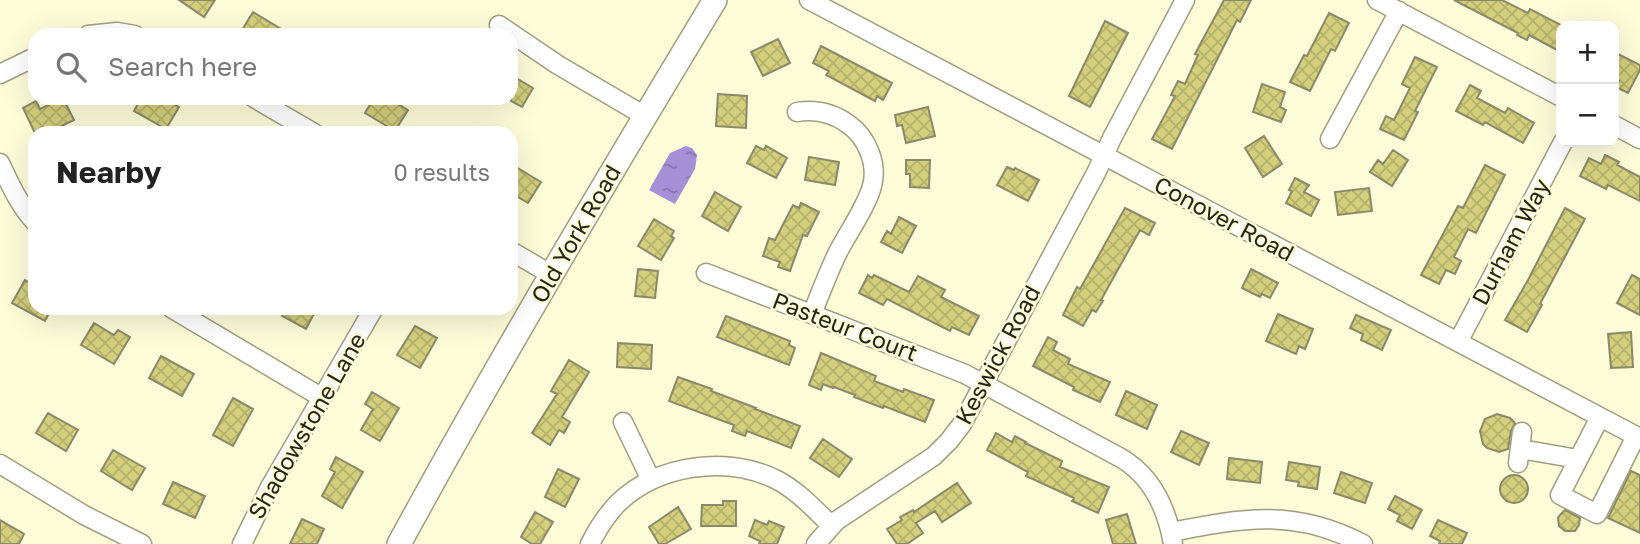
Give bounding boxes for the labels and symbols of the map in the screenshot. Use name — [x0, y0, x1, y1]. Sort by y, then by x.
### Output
street label: Old York Road — [524, 159, 626, 308]
street label: Conover Road — [1150, 170, 1299, 267]
street label: Durham Way — [1465, 174, 1555, 309]
street label: Keswick Road — [949, 280, 1045, 429]
street label: Pasteur Court — [769, 286, 922, 367]
street label: Shadowstone Lane — [241, 327, 371, 524]

